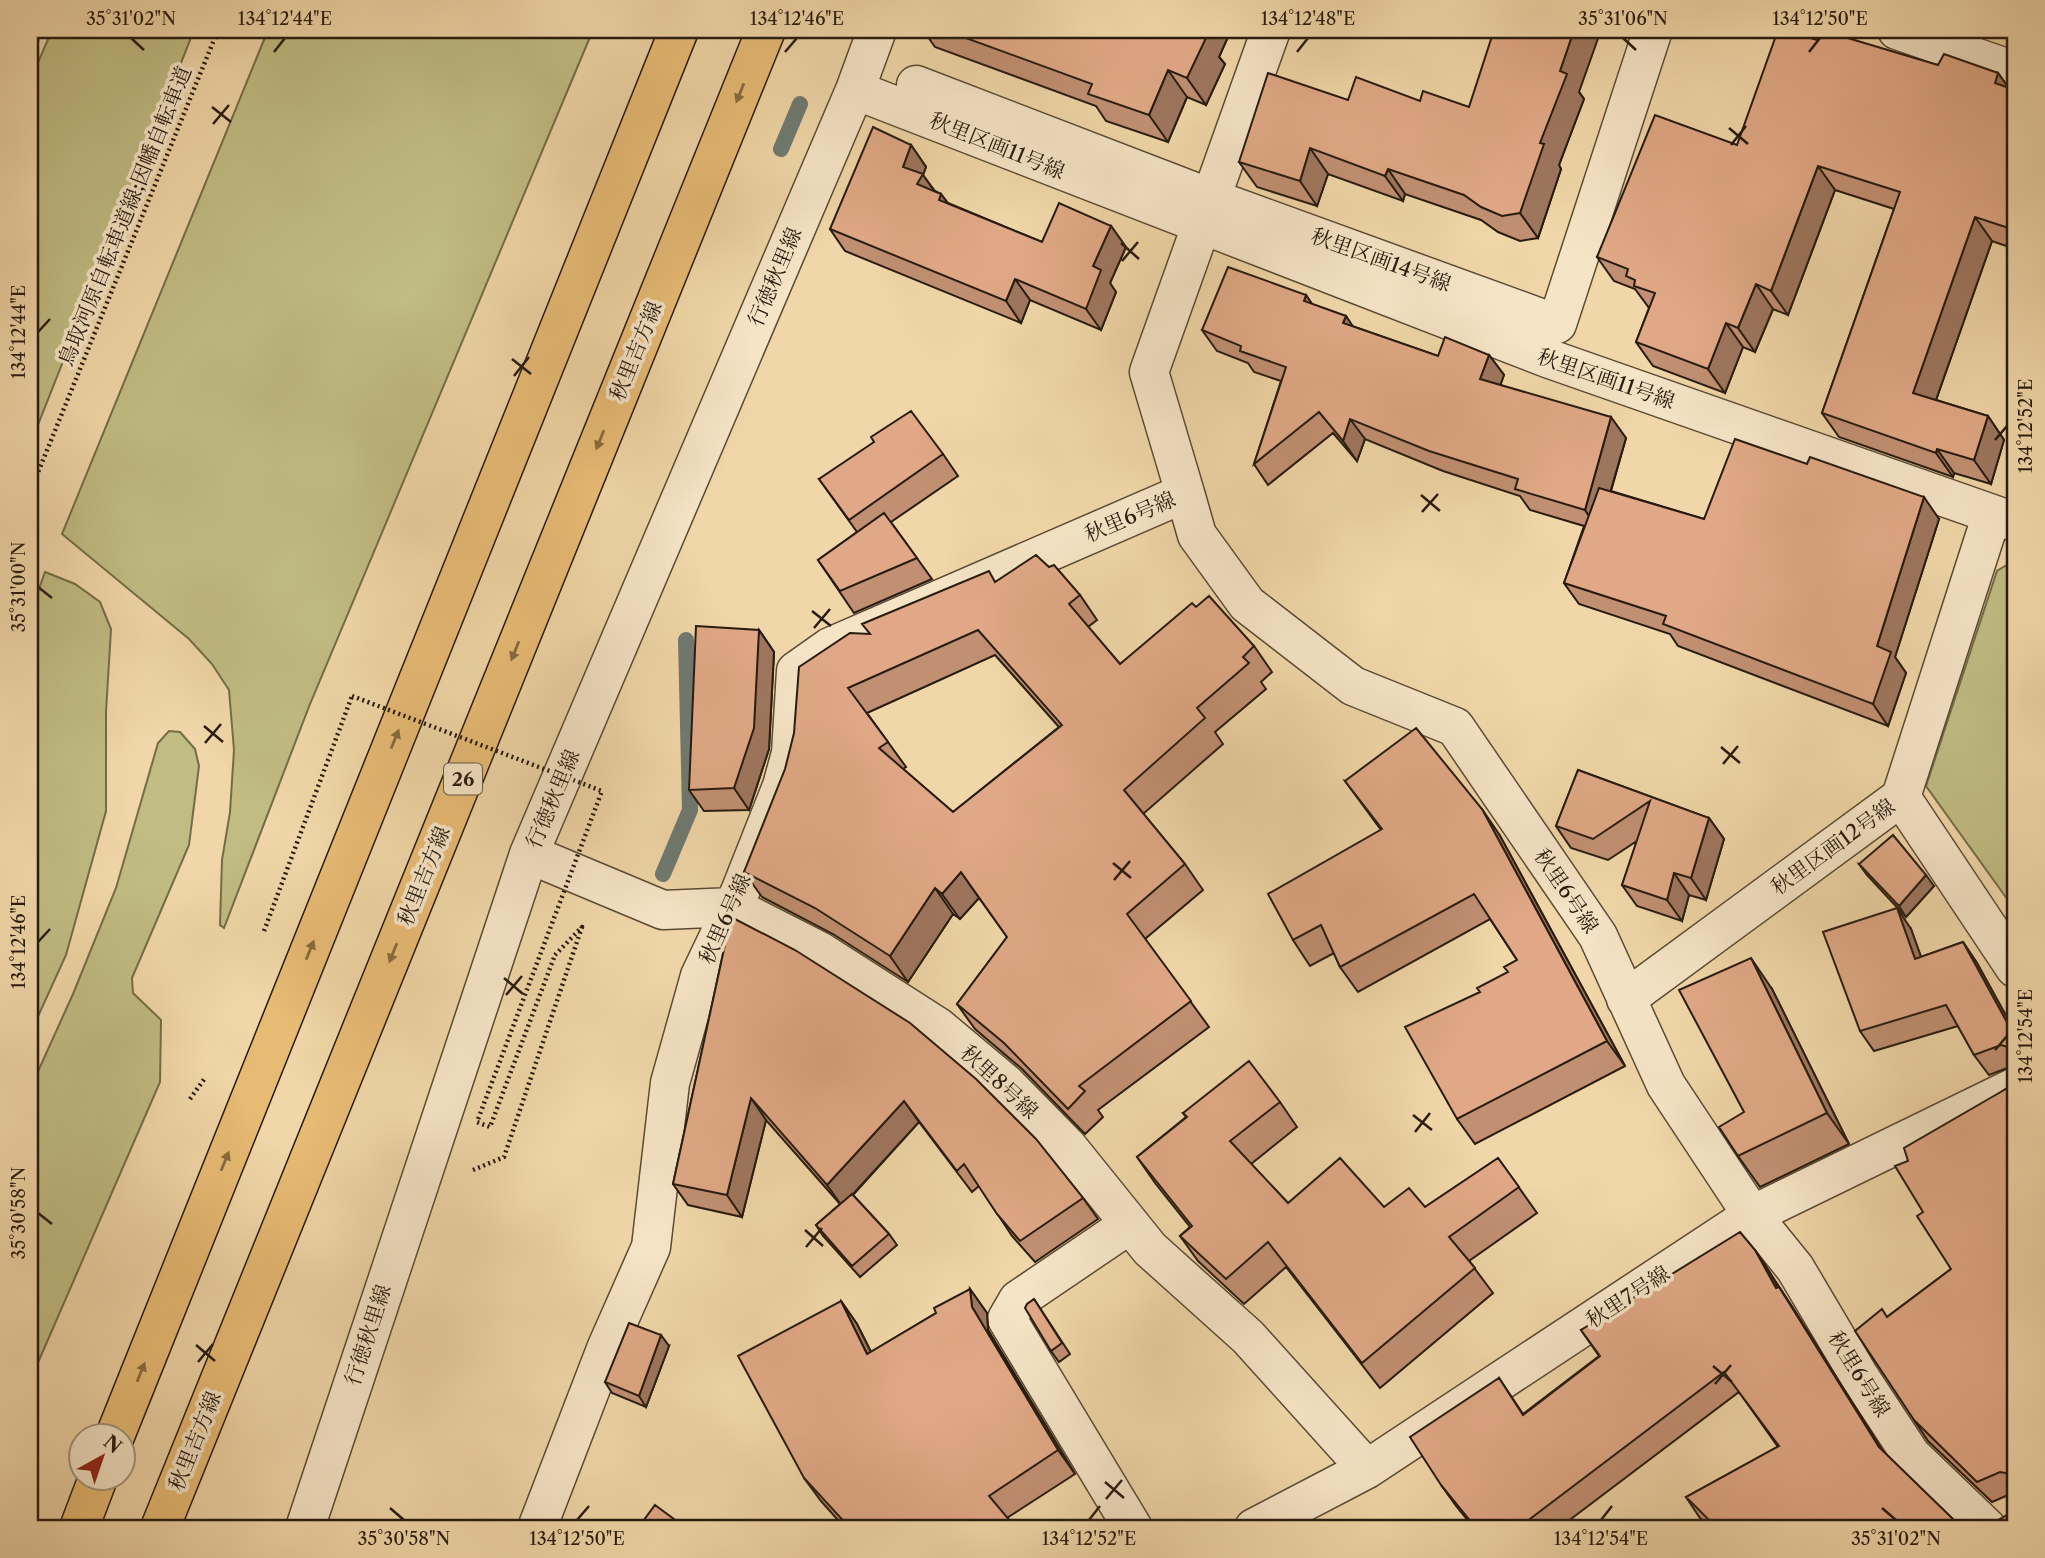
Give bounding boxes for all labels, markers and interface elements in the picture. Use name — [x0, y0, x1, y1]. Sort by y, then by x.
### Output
text: 35°31'02"N — [86, 8, 176, 30]
text: 134°12'44"E — [238, 8, 332, 30]
text: 134°12'46"E — [750, 8, 844, 30]
text: 134°12'48"E — [1261, 8, 1355, 30]
text: 35°31'06"N — [1578, 8, 1668, 30]
text: 134°12'50"E — [1772, 8, 1868, 30]
street label: 鳥取河原自転車道線;因幡自転車道 — [53, 62, 196, 369]
one-way arrow — [734, 83, 746, 103]
street label: 秋里区画11号線 — [926, 107, 1068, 184]
street label: 秋里区画14号線 — [1308, 223, 1454, 296]
street label: 行徳秋里線 — [743, 224, 807, 330]
text: 134°12'44"E — [8, 285, 30, 379]
street label: 秋里吉方線 — [604, 297, 667, 404]
street label: 秋里区画11号線 — [1534, 343, 1678, 414]
text: 134°12'52"E — [2015, 379, 2037, 473]
one-way arrow — [594, 430, 605, 451]
street label: 秋里6号線 — [1081, 486, 1179, 547]
text: 35°31'00"N — [8, 541, 30, 633]
one-way arrow — [509, 641, 520, 662]
one-way arrow — [389, 728, 400, 749]
street label: 行徳秋里線 — [521, 746, 585, 852]
road number: 26 — [444, 764, 482, 794]
street label: 秋里区画12号線 — [1766, 793, 1899, 900]
street label: 秋里吉方線 — [392, 822, 455, 929]
street label: 秋里6号線 — [1529, 844, 1604, 938]
street label: 秋里6号線 — [694, 870, 756, 968]
text: 134°12'46"E — [8, 895, 30, 989]
one-way arrow — [305, 939, 316, 960]
one-way arrow — [387, 943, 398, 964]
text: 134°12'54"E — [2015, 989, 2037, 1083]
street label: 秋里8号線 — [956, 1040, 1043, 1124]
one-way arrow — [220, 1150, 231, 1171]
text: 35°30'58"N — [8, 1166, 30, 1259]
street label: 秋里7号線 — [1581, 1260, 1674, 1333]
street label: 行徳秋里線 — [339, 1281, 396, 1389]
street label: 秋里6号線 — [1823, 1326, 1896, 1421]
one-way arrow — [135, 1362, 146, 1383]
street label: 秋里吉方線 — [163, 1387, 226, 1494]
north arrow — [66, 1422, 136, 1492]
text: N — [99, 1430, 126, 1458]
text: 35°30'58"N — [358, 1528, 451, 1550]
text: 134°12'50"E — [529, 1528, 625, 1550]
text: 134°12'52"E — [1042, 1528, 1136, 1550]
text: 134°12'54"E — [1554, 1528, 1648, 1550]
text: 35°31'02"N — [1851, 1528, 1941, 1550]

